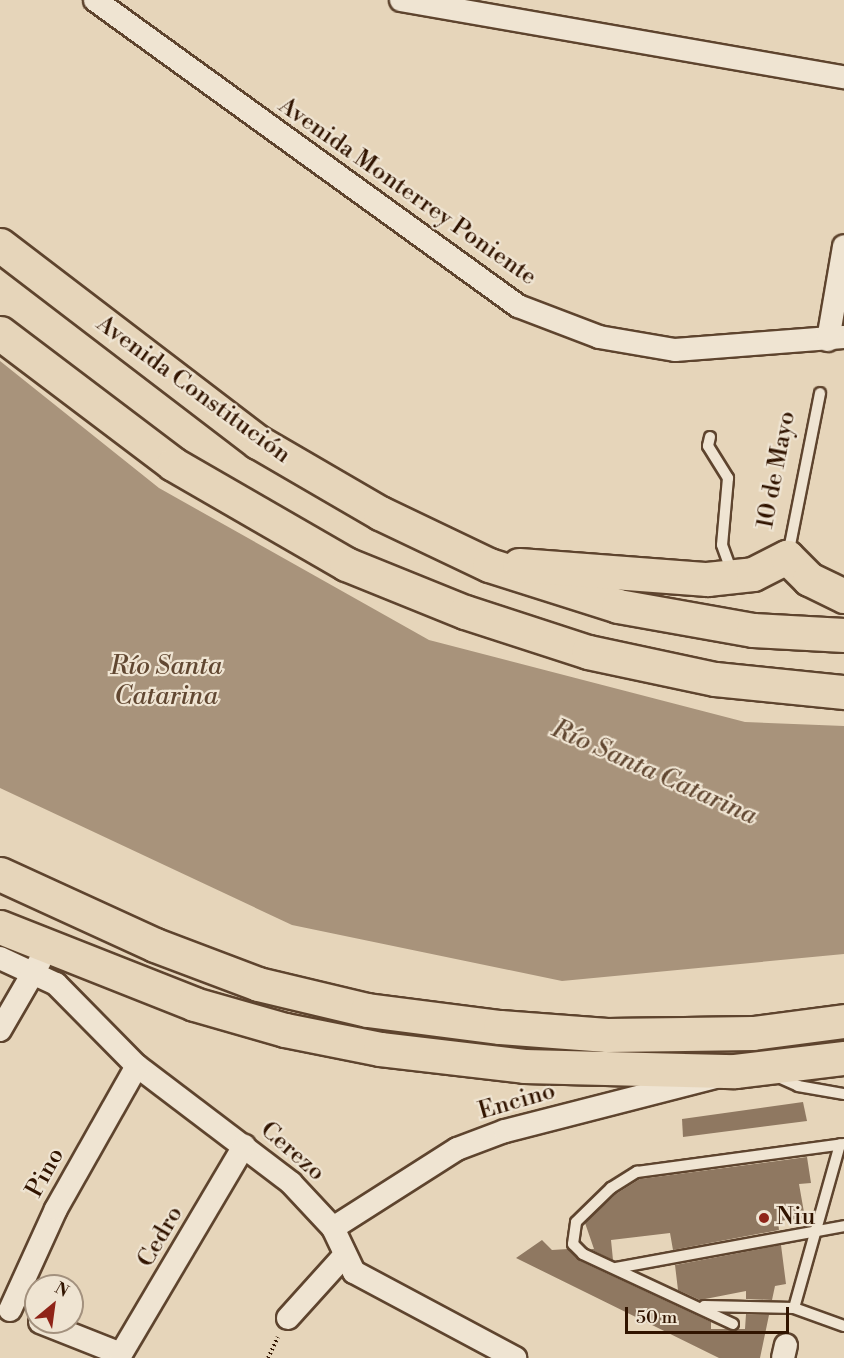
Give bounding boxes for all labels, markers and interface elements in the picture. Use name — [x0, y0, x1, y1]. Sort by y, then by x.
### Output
street label: Avenida Monterrey Poniente — [272, 92, 542, 292]
street label: Avenida Constitución — [90, 310, 296, 470]
street label: 10 de Mayo — [752, 409, 802, 531]
water label: Río Santa Catarina — [110, 651, 222, 712]
water label: Río Santa Catarina — [547, 714, 761, 832]
street label: Encino — [475, 1077, 559, 1127]
street label: Cerezo — [254, 1116, 330, 1188]
street label: Pino — [21, 1143, 71, 1203]
street label: Cedro — [132, 1201, 190, 1273]
place label: Niu — [776, 1204, 815, 1232]
marker: Niu — [757, 1211, 771, 1225]
north arrow — [24, 1274, 84, 1334]
text: N — [51, 1278, 72, 1302]
scale bar — [628, 1295, 792, 1333]
text: 50 m — [636, 1306, 677, 1329]

